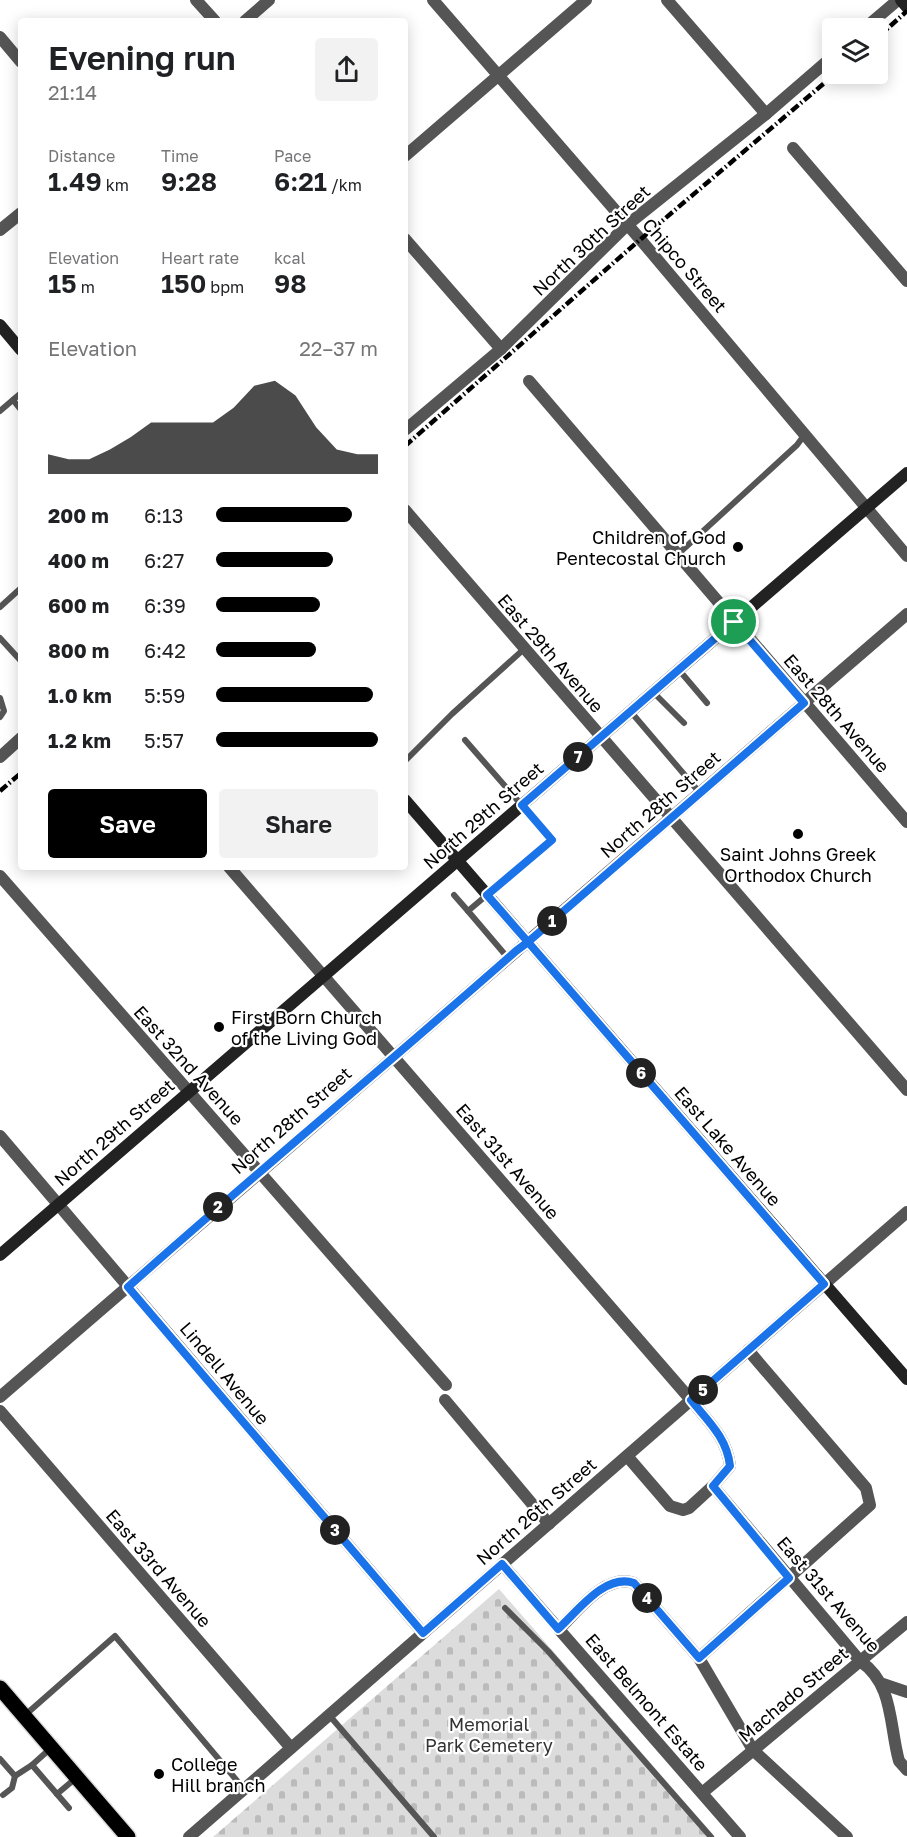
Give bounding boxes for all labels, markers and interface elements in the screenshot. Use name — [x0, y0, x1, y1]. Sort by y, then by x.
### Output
map controls — [822, 18, 888, 84]
button: layers — [822, 18, 888, 84]
text: Evening run — [48, 38, 236, 77]
button: share — [315, 38, 378, 101]
text: 21:14 — [48, 80, 97, 104]
text: Distance — [48, 146, 115, 166]
text: Time — [161, 146, 199, 166]
text: Pace — [274, 146, 311, 166]
text: 1.49 — [48, 166, 102, 197]
text: 9:28 — [161, 166, 217, 197]
text: 6:21 — [274, 166, 327, 197]
text: km — [102, 175, 129, 195]
text: /km — [327, 175, 362, 195]
street label: North 30th Street — [528, 180, 654, 300]
street label: Chipco Street — [638, 213, 732, 317]
text: Elevation — [48, 248, 119, 268]
text: Heart rate — [161, 248, 239, 268]
text: kcal — [274, 248, 306, 268]
text: 15 — [48, 268, 77, 299]
text: 150 — [161, 268, 206, 299]
text: 98 — [274, 268, 307, 299]
text: m — [77, 277, 95, 297]
text: bpm — [206, 277, 244, 297]
text: Elevation — [48, 336, 137, 360]
text: 22–37 m — [299, 336, 378, 360]
text: 200 m — [48, 503, 109, 527]
text: 6:13 — [144, 503, 184, 527]
place label: Children of God Pentecostal Church — [556, 526, 726, 569]
marker: Children of God Pentecostal Church — [731, 540, 745, 554]
text: 400 m — [48, 548, 109, 572]
text: 6:27 — [144, 548, 184, 572]
street label: East 29th Avenue — [494, 589, 608, 717]
text: 600 m — [48, 593, 109, 617]
text: 6:39 — [144, 593, 186, 617]
pin — [708, 596, 759, 647]
icon: arrive — [717, 605, 750, 638]
text: 800 m — [48, 638, 109, 662]
text: 6:42 — [144, 638, 186, 662]
street label: East 28th Avenue — [780, 649, 894, 777]
text: 1.0 km — [48, 683, 112, 707]
text: 5:59 — [144, 683, 185, 707]
text: 1.2 km — [48, 728, 111, 752]
text: 5:57 — [144, 728, 184, 752]
pin: 7 — [563, 742, 593, 772]
street label: North 28th Street — [595, 746, 725, 862]
text: 7 — [574, 747, 582, 767]
street label: North 29th Street — [418, 757, 548, 873]
button: Save — [48, 789, 207, 858]
button: Share — [219, 789, 378, 858]
marker: Saint Johns Greek Orthodox Church — [791, 827, 805, 841]
place label: Saint Johns Greek Orthodox Church — [720, 843, 876, 886]
pin: 1 — [537, 906, 567, 936]
text: 1 — [548, 911, 556, 931]
street label: East 32nd Avenue — [130, 1001, 248, 1129]
place label: First Born Church of the Living God — [231, 1006, 382, 1049]
marker: First Born Church of the Living God — [212, 1020, 226, 1034]
pin: 6 — [626, 1058, 656, 1088]
street label: North 28th Street — [226, 1062, 356, 1178]
text: 6 — [636, 1063, 646, 1083]
street label: North 29th Street — [49, 1074, 179, 1190]
street label: East Lake Avenue — [670, 1082, 786, 1210]
street label: East 31st Avenue — [452, 1099, 564, 1223]
pin: 2 — [203, 1192, 233, 1222]
text: 2 — [213, 1197, 223, 1217]
street label: Lindell Avenue — [176, 1317, 274, 1429]
pin: 5 — [688, 1375, 718, 1405]
text: 5 — [698, 1380, 708, 1400]
street label: North 26th Street — [471, 1453, 601, 1569]
street label: East 33rd Avenue — [102, 1504, 216, 1632]
pin: 3 — [320, 1515, 350, 1545]
text: 3 — [330, 1520, 340, 1540]
street label: East 31st Avenue — [773, 1532, 885, 1656]
pin: 4 — [632, 1583, 662, 1613]
text: 4 — [642, 1588, 652, 1608]
street label: East Belmont Estate — [581, 1629, 713, 1775]
street label: Machado Street — [734, 1642, 852, 1746]
park label: Memorial Park Cemetery — [425, 1713, 553, 1756]
place label: College Hill branch — [171, 1753, 266, 1796]
marker: College Hill branch — [152, 1767, 166, 1781]

